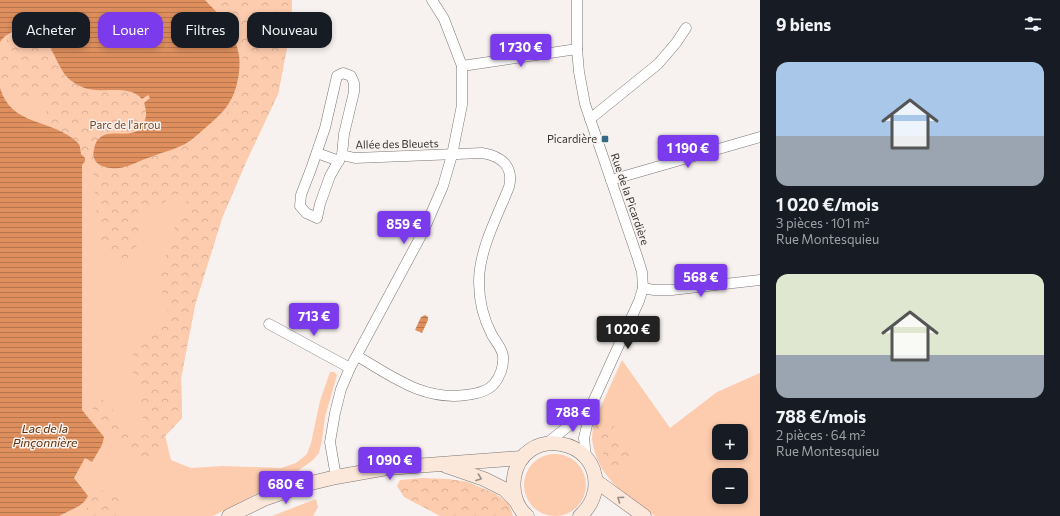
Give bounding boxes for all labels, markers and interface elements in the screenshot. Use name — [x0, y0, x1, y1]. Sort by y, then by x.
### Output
chip: Acheter — [12, 12, 90, 48]
chip: Louer — [98, 12, 163, 48]
chip: Filtres — [171, 12, 239, 48]
chip: Nouveau — [247, 12, 332, 48]
icon: filters — [1022, 13, 1044, 35]
text: 9 biens — [776, 14, 831, 35]
pin: 1 730 € — [484, 34, 558, 68]
text: 1 730 € — [499, 39, 543, 55]
icon: home — [874, 88, 946, 160]
park label: Parc de l'arrou — [90, 118, 160, 131]
place label: Picardière — [547, 132, 597, 145]
marker: Picardière — [600, 134, 610, 144]
pin: 1 190 € — [651, 135, 725, 169]
street label: Allée des Bleuets — [355, 136, 439, 151]
text: 1 190 € — [667, 140, 709, 156]
street label: Rue de la Picardière — [609, 151, 652, 247]
text: 1 020 €/mois — [776, 194, 879, 215]
pin: 859 € — [376, 211, 432, 245]
text: 3 pièces · 101 m² — [776, 215, 870, 231]
text: 859 € — [386, 216, 422, 232]
text: Rue Montesquieu — [776, 231, 879, 247]
pin: 568 € — [673, 264, 729, 298]
text: 568 € — [683, 269, 719, 285]
icon: home — [874, 300, 946, 372]
pin: 713 € — [286, 303, 342, 337]
text: 713 € — [298, 308, 330, 324]
pin: 1 020 € — [591, 316, 665, 350]
text: 1 020 € — [606, 321, 650, 337]
pin: 788 € — [545, 399, 601, 433]
text: 788 € — [556, 404, 590, 420]
text: 788 €/mois — [776, 406, 866, 427]
water label: Lac de la Pinçonnière — [13, 421, 78, 449]
map controls — [712, 424, 748, 504]
button: + — [712, 424, 748, 460]
text: 2 pièces · 64 m² — [776, 427, 866, 443]
text: Rue Montesquieu — [776, 443, 879, 459]
pin: 1 090 € — [353, 447, 427, 481]
text: 1 090 € — [367, 452, 413, 468]
button: − — [712, 468, 748, 504]
pin: 680 € — [258, 471, 314, 505]
one-way arrow — [475, 473, 482, 481]
text: 680 € — [268, 476, 304, 492]
one-way arrow — [617, 496, 624, 503]

